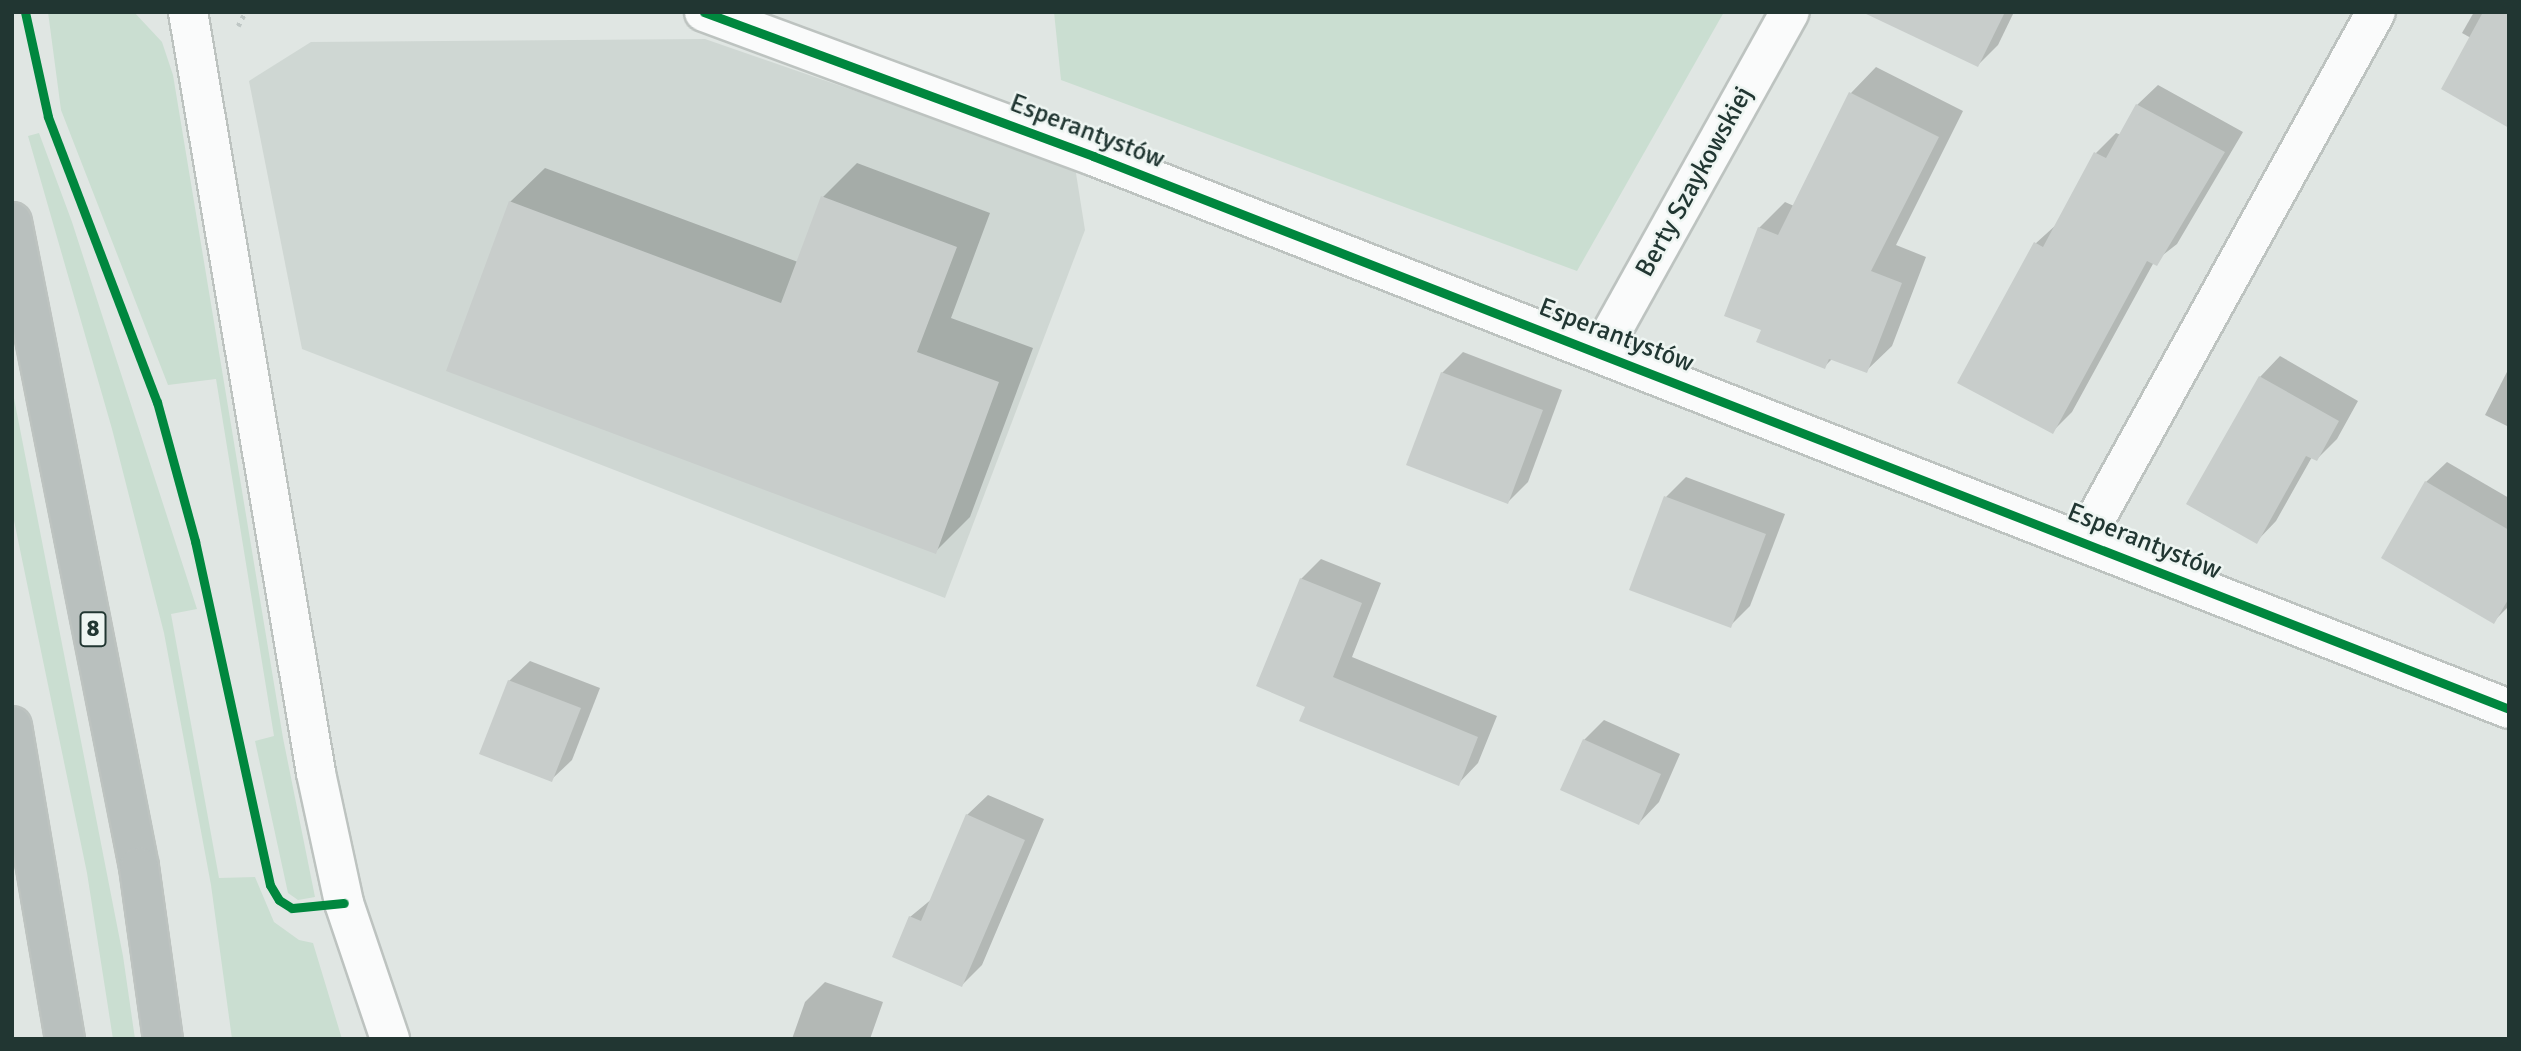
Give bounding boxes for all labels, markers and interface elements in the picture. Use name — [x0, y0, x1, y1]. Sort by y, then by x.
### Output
street label: Berty Szaykowskiej — [1630, 81, 1760, 283]
street label: Esperantystów — [1005, 88, 1169, 176]
street label: Esperantystów — [1534, 292, 1698, 380]
street label: Esperantystów — [2062, 497, 2226, 587]
road number: 8 — [79, 608, 107, 650]

